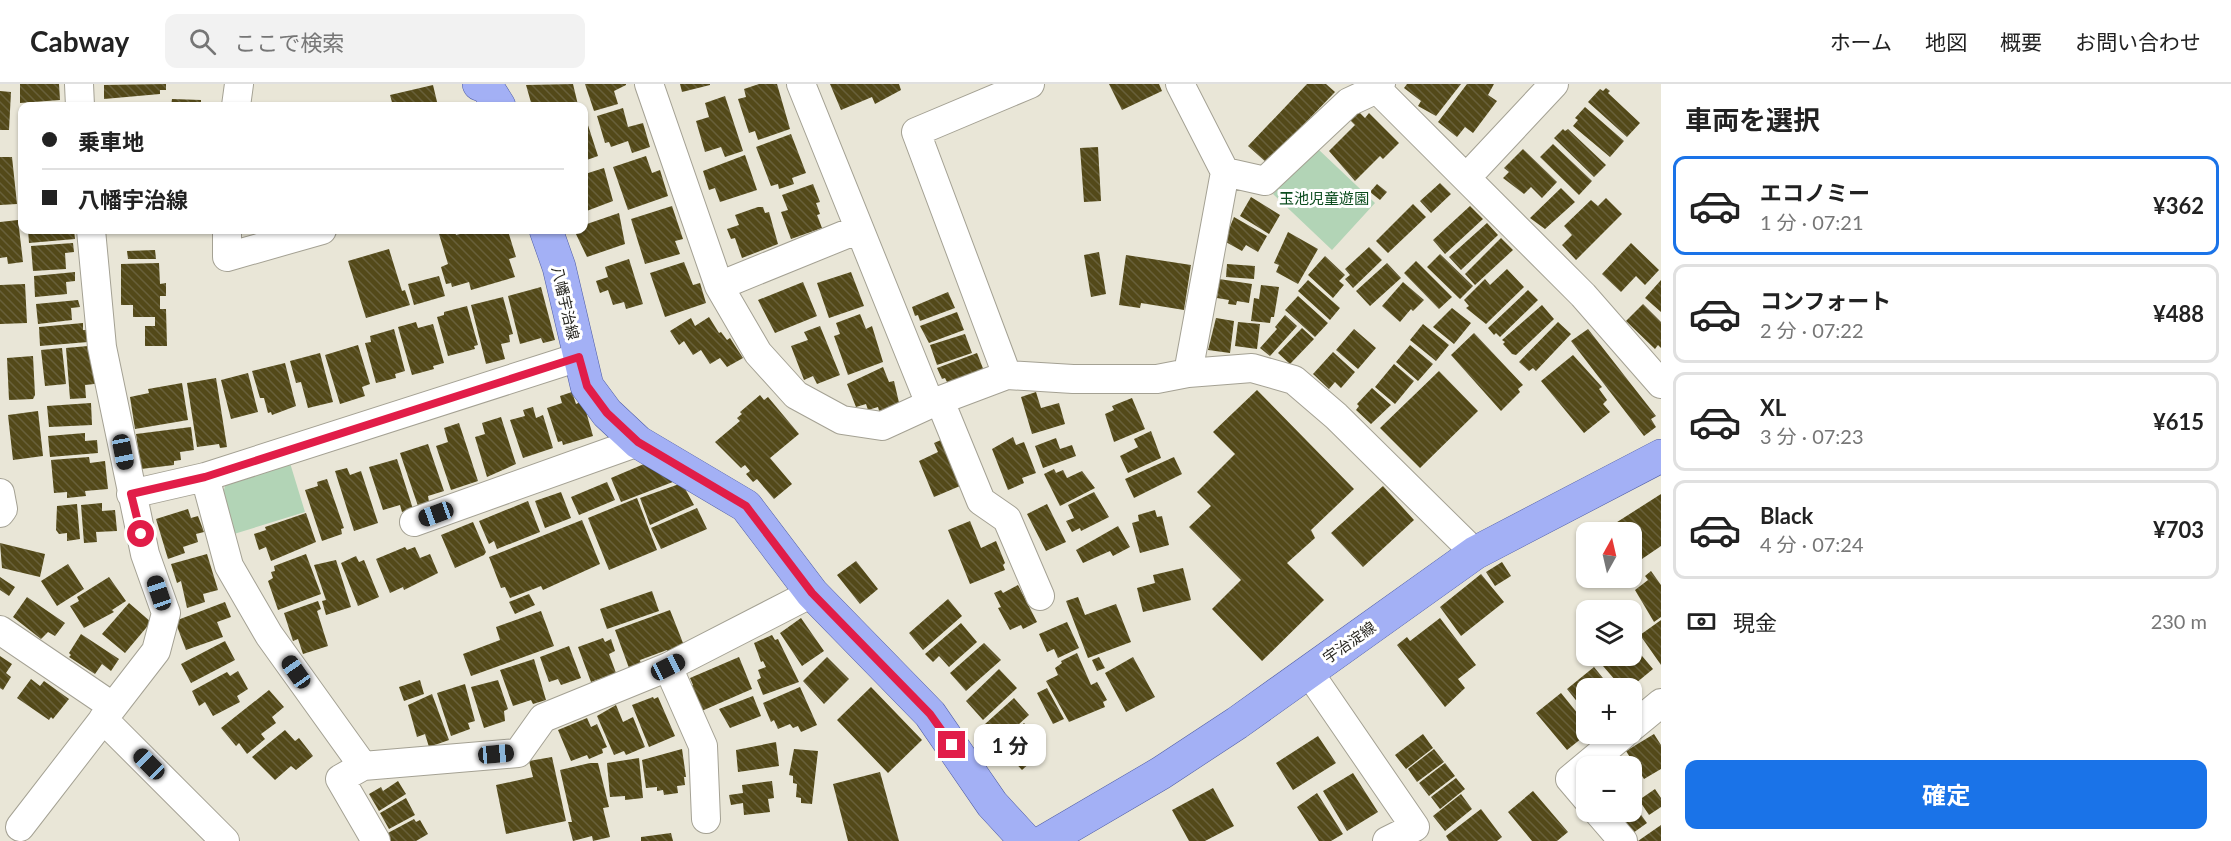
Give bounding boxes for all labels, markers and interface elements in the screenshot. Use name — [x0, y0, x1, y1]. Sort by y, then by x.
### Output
search box — [165, 14, 585, 68]
text: Cabway — [30, 24, 129, 58]
icon: search — [186, 25, 219, 58]
text: ここで検索 — [234, 29, 344, 56]
text: ホーム — [1830, 29, 1892, 54]
text: 地図 — [1925, 29, 1967, 54]
text: 概要 — [2000, 29, 2042, 54]
text: お問い合わせ — [2075, 29, 2201, 54]
text: 車両を選択 — [1685, 103, 1820, 136]
text: 乗車地 — [78, 128, 144, 155]
icon: car — [1688, 179, 1742, 233]
text: エコノミー — [1760, 179, 1870, 206]
text: 八幡宇治線 — [78, 186, 188, 213]
park label: 玉池児童遊園 — [1279, 189, 1369, 207]
text: ¥362 — [2153, 192, 2204, 219]
text: 1 分 · 07:21 — [1760, 210, 1864, 234]
street label: 八幡宇治線 — [549, 264, 583, 342]
icon: car — [1688, 287, 1742, 341]
text: コンフォート — [1760, 287, 1891, 314]
text: ¥488 — [2153, 300, 2204, 327]
text: 2 分 · 07:22 — [1760, 318, 1864, 342]
text: XL — [1760, 394, 1786, 421]
icon: car — [1688, 395, 1742, 449]
text: ¥615 — [2153, 408, 2204, 435]
text: 3 分 · 07:23 — [1760, 424, 1864, 448]
car — [111, 433, 135, 471]
car — [416, 499, 456, 529]
text: Black — [1760, 502, 1813, 529]
icon: car — [1688, 503, 1742, 557]
text: ¥703 — [2153, 516, 2204, 543]
route start — [127, 520, 154, 547]
north arrow — [1576, 522, 1642, 588]
map controls — [1576, 522, 1642, 822]
text: 4 分 · 07:24 — [1760, 532, 1864, 556]
car — [145, 573, 173, 613]
button: layers — [1576, 600, 1642, 666]
icon: cash — [1685, 605, 1718, 638]
text: 現金 — [1733, 609, 1777, 636]
text: 230 m — [2151, 609, 2207, 633]
street label: 宇治淀線 — [1319, 617, 1379, 667]
car — [648, 651, 688, 683]
car — [278, 652, 314, 692]
button: + — [1576, 678, 1642, 744]
callout: 1 分 — [973, 724, 1045, 766]
route end — [938, 731, 965, 758]
text: 1 分 — [992, 733, 1028, 757]
car — [477, 743, 515, 765]
car — [130, 745, 168, 783]
button: − — [1576, 756, 1642, 822]
button: 確定 — [1685, 760, 2207, 829]

